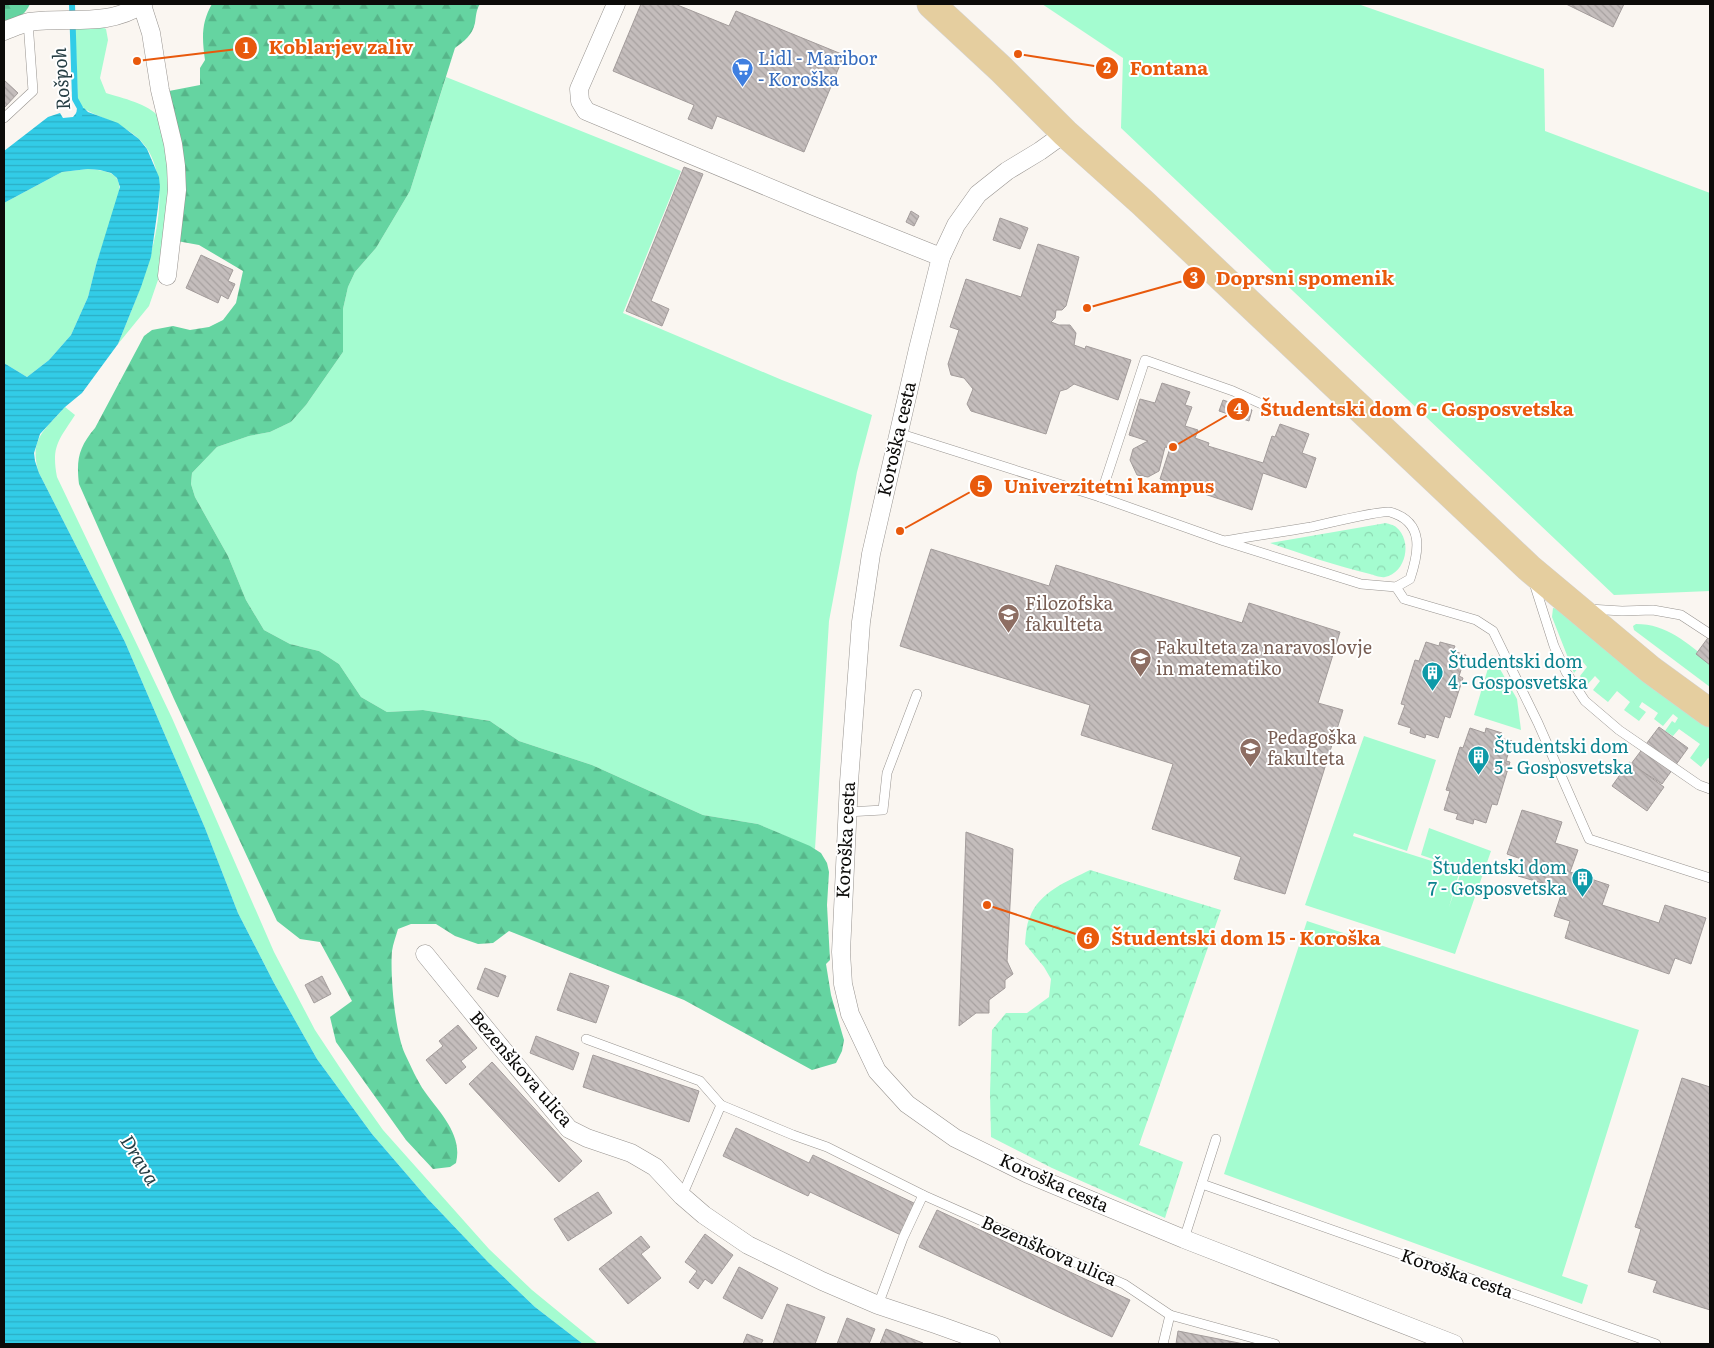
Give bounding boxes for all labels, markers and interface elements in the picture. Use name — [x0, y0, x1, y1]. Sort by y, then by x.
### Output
callout: Koblarjev zaliv — [234, 31, 424, 65]
text: Koblarjev zaliv — [269, 32, 414, 60]
text: 1 — [243, 35, 249, 58]
place label: Lidl - Maribor - Koroška — [758, 44, 878, 92]
water label: Rošpoh — [44, 47, 76, 111]
callout: Fontana — [1095, 51, 1218, 85]
text: Fontana — [1130, 53, 1208, 81]
text: 2 — [1103, 55, 1111, 78]
supermarket icon: Lidl - Maribor - Koroška — [730, 57, 754, 88]
callout: Doprsni spomenik — [1181, 261, 1405, 295]
text: Doprsni spomenik — [1216, 263, 1394, 291]
text: 3 — [1190, 265, 1198, 288]
street label: Koroška cesta — [869, 378, 922, 499]
callout: Študentski dom 6 - Gosposvetska — [1226, 392, 1584, 426]
text: Študentski dom 6 - Gosposvetska — [1260, 394, 1574, 422]
text: 4 — [1233, 396, 1243, 419]
callout: Univerzitetni kampus — [968, 469, 1224, 503]
text: Univerzitetni kampus — [1004, 471, 1214, 499]
text: 5 — [977, 474, 985, 497]
place label: Filozofska fakulteta — [1025, 589, 1113, 637]
school or university icon: Filozofska fakulteta — [997, 602, 1021, 633]
place label: Fakulteta za naravoslovje in matematiko — [1156, 633, 1372, 681]
school or university icon: Fakulteta za naravoslovje in matematiko — [1128, 646, 1152, 677]
place label: Študentski dom 4 - Gosposvetska — [1448, 647, 1588, 695]
building icon: Študentski dom 4 - Gosposvetska — [1420, 660, 1444, 691]
place label: Pedagoška fakulteta — [1267, 723, 1357, 771]
place label: Študentski dom 5 - Gosposvetska — [1494, 732, 1633, 780]
school or university icon: Pedagoška fakulteta — [1239, 736, 1263, 767]
building icon: Študentski dom 5 - Gosposvetska — [1466, 745, 1490, 776]
street label: Koroška cesta — [828, 780, 861, 899]
place label: Študentski dom 7 - Gosposvetska — [1428, 853, 1567, 901]
building icon: Študentski dom 7 - Gosposvetska — [1571, 866, 1595, 897]
callout: Študentski dom 15 - Koroška — [1076, 921, 1390, 955]
text: Študentski dom 15 - Koroška — [1111, 923, 1381, 951]
text: 6 — [1084, 926, 1093, 949]
street label: Bezenškova ulica — [464, 1004, 580, 1132]
water label: Drava — [114, 1129, 167, 1190]
street label: Koroška cesta — [996, 1145, 1114, 1218]
street label: Bezenškova ulica — [978, 1208, 1122, 1292]
street label: Koroška cesta — [1398, 1241, 1518, 1305]

